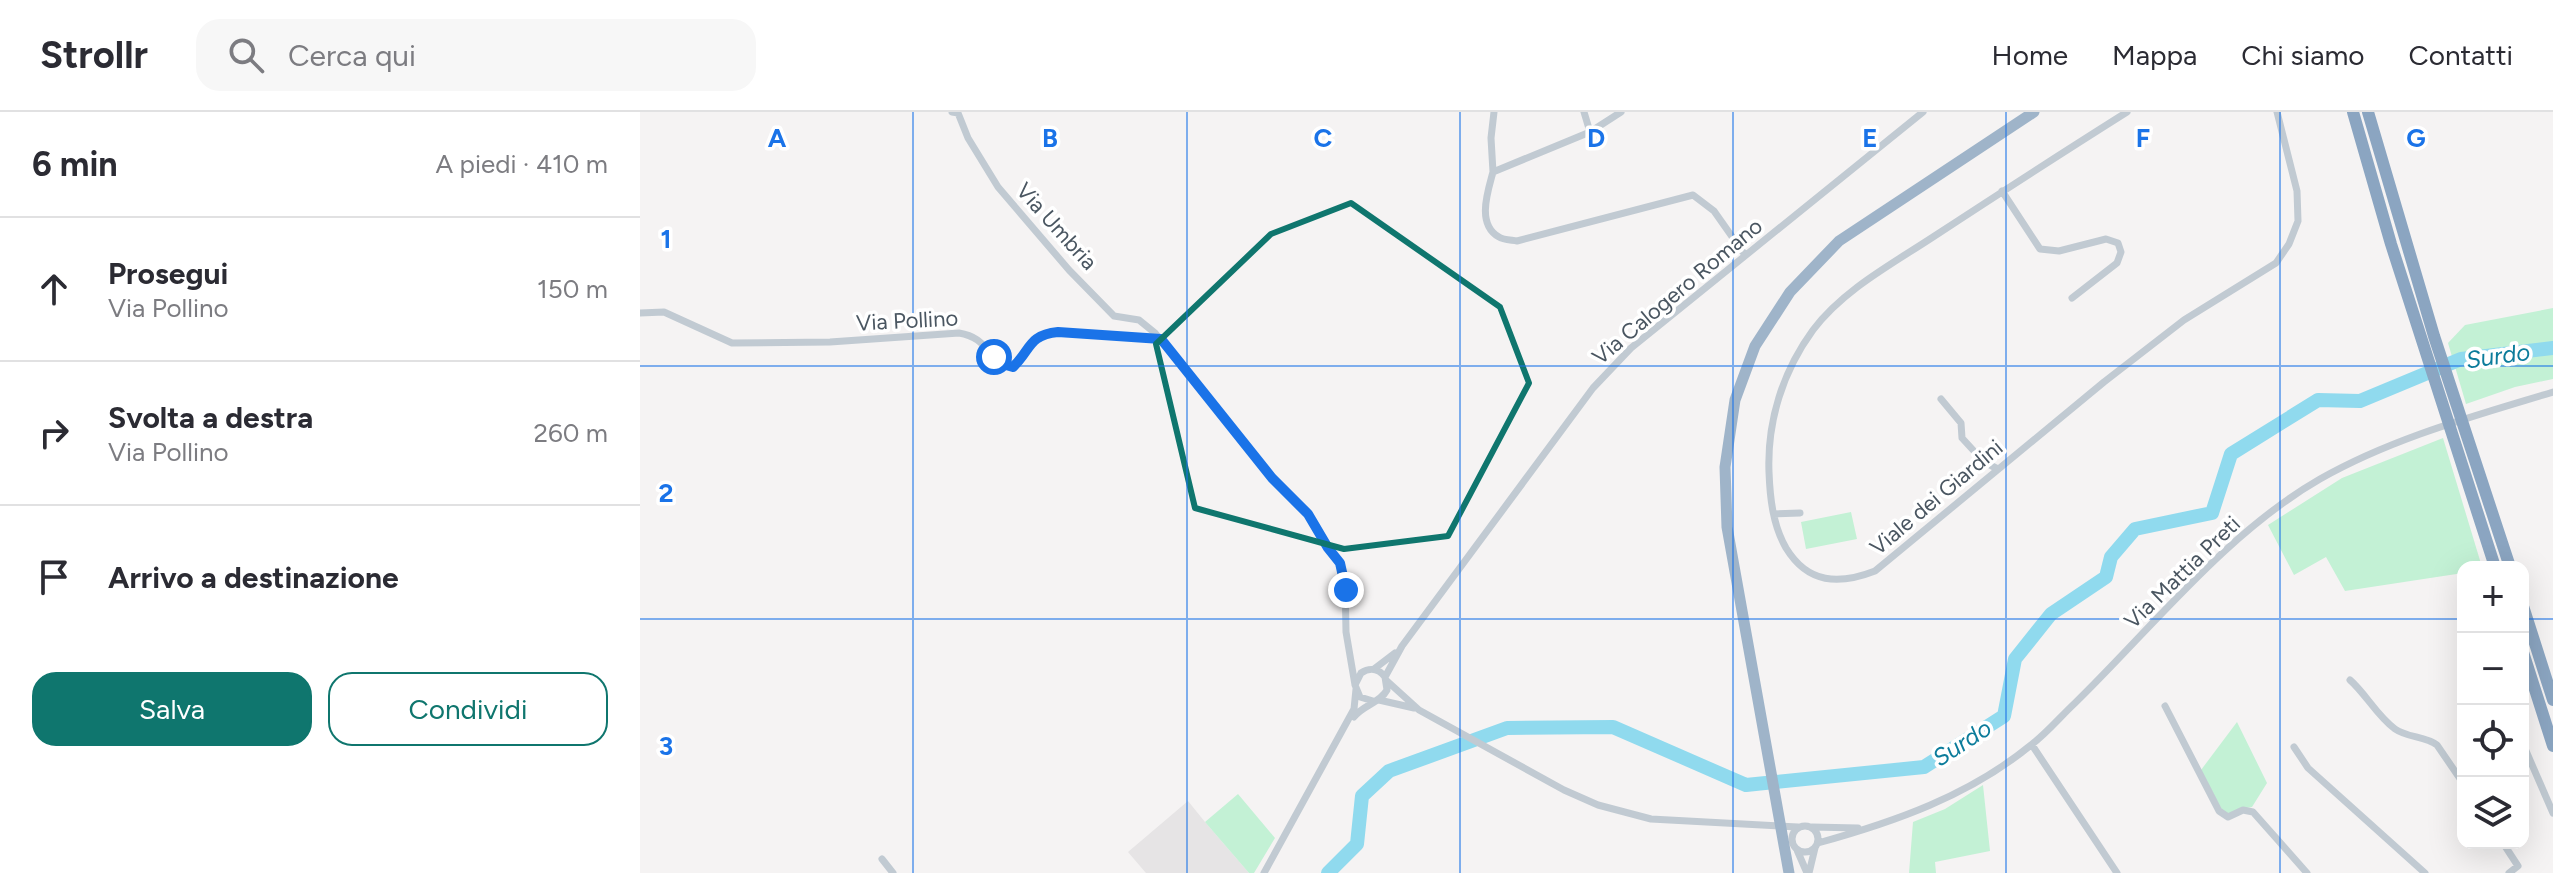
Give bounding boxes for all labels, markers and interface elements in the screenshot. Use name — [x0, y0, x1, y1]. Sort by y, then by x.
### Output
search box — [196, 19, 756, 91]
text: Strollr — [40, 32, 148, 78]
icon: search — [224, 33, 268, 77]
text: Cerca qui — [288, 37, 416, 74]
text: Home — [1992, 38, 2068, 72]
text: Mappa — [2112, 38, 2197, 72]
text: Chi siamo — [2241, 38, 2364, 72]
text: Contatti — [2408, 38, 2513, 72]
text: A — [768, 122, 787, 154]
text: B — [1042, 122, 1058, 154]
text: C — [1314, 122, 1333, 154]
text: D — [1587, 122, 1605, 154]
text: E — [1862, 122, 1878, 154]
text: F — [2136, 122, 2150, 154]
text: G — [2406, 122, 2426, 154]
text: 6 min — [32, 144, 118, 185]
text: A piedi · 410 m — [436, 148, 608, 180]
street label: Via Umbria — [1010, 177, 1103, 275]
street label: Via Calogero Romano — [1587, 212, 1768, 370]
text: 1 — [661, 223, 671, 255]
text: Prosegui — [108, 255, 228, 292]
icon: ahead — [32, 267, 76, 311]
text: 150 m — [537, 273, 608, 305]
text: Via Pollino — [108, 292, 229, 324]
street label: Via Pollino — [855, 304, 959, 337]
water label: Surdo — [2464, 337, 2532, 374]
route start — [976, 339, 1012, 375]
text: Svolta a destra — [108, 399, 313, 436]
icon: right — [32, 411, 76, 455]
text: 260 m — [534, 417, 608, 449]
street label: Viale dei Giardini — [1864, 434, 2008, 561]
text: Via Pollino — [108, 436, 229, 468]
text: 2 — [658, 477, 674, 509]
street label: Via Mattia Preti — [2119, 510, 2246, 634]
icon: arrive — [32, 555, 76, 599]
text: Arrivo a destinazione — [108, 559, 399, 596]
map controls — [2457, 561, 2529, 849]
button: + — [2457, 561, 2529, 633]
route end — [1328, 572, 1364, 608]
button: − — [2457, 633, 2529, 705]
button: Salva — [32, 672, 312, 746]
button: Condividi — [328, 672, 608, 746]
button: locate — [2457, 705, 2529, 777]
water label: Surdo — [1927, 713, 1997, 772]
text: 3 — [659, 730, 673, 762]
button: layers — [2457, 777, 2529, 849]

